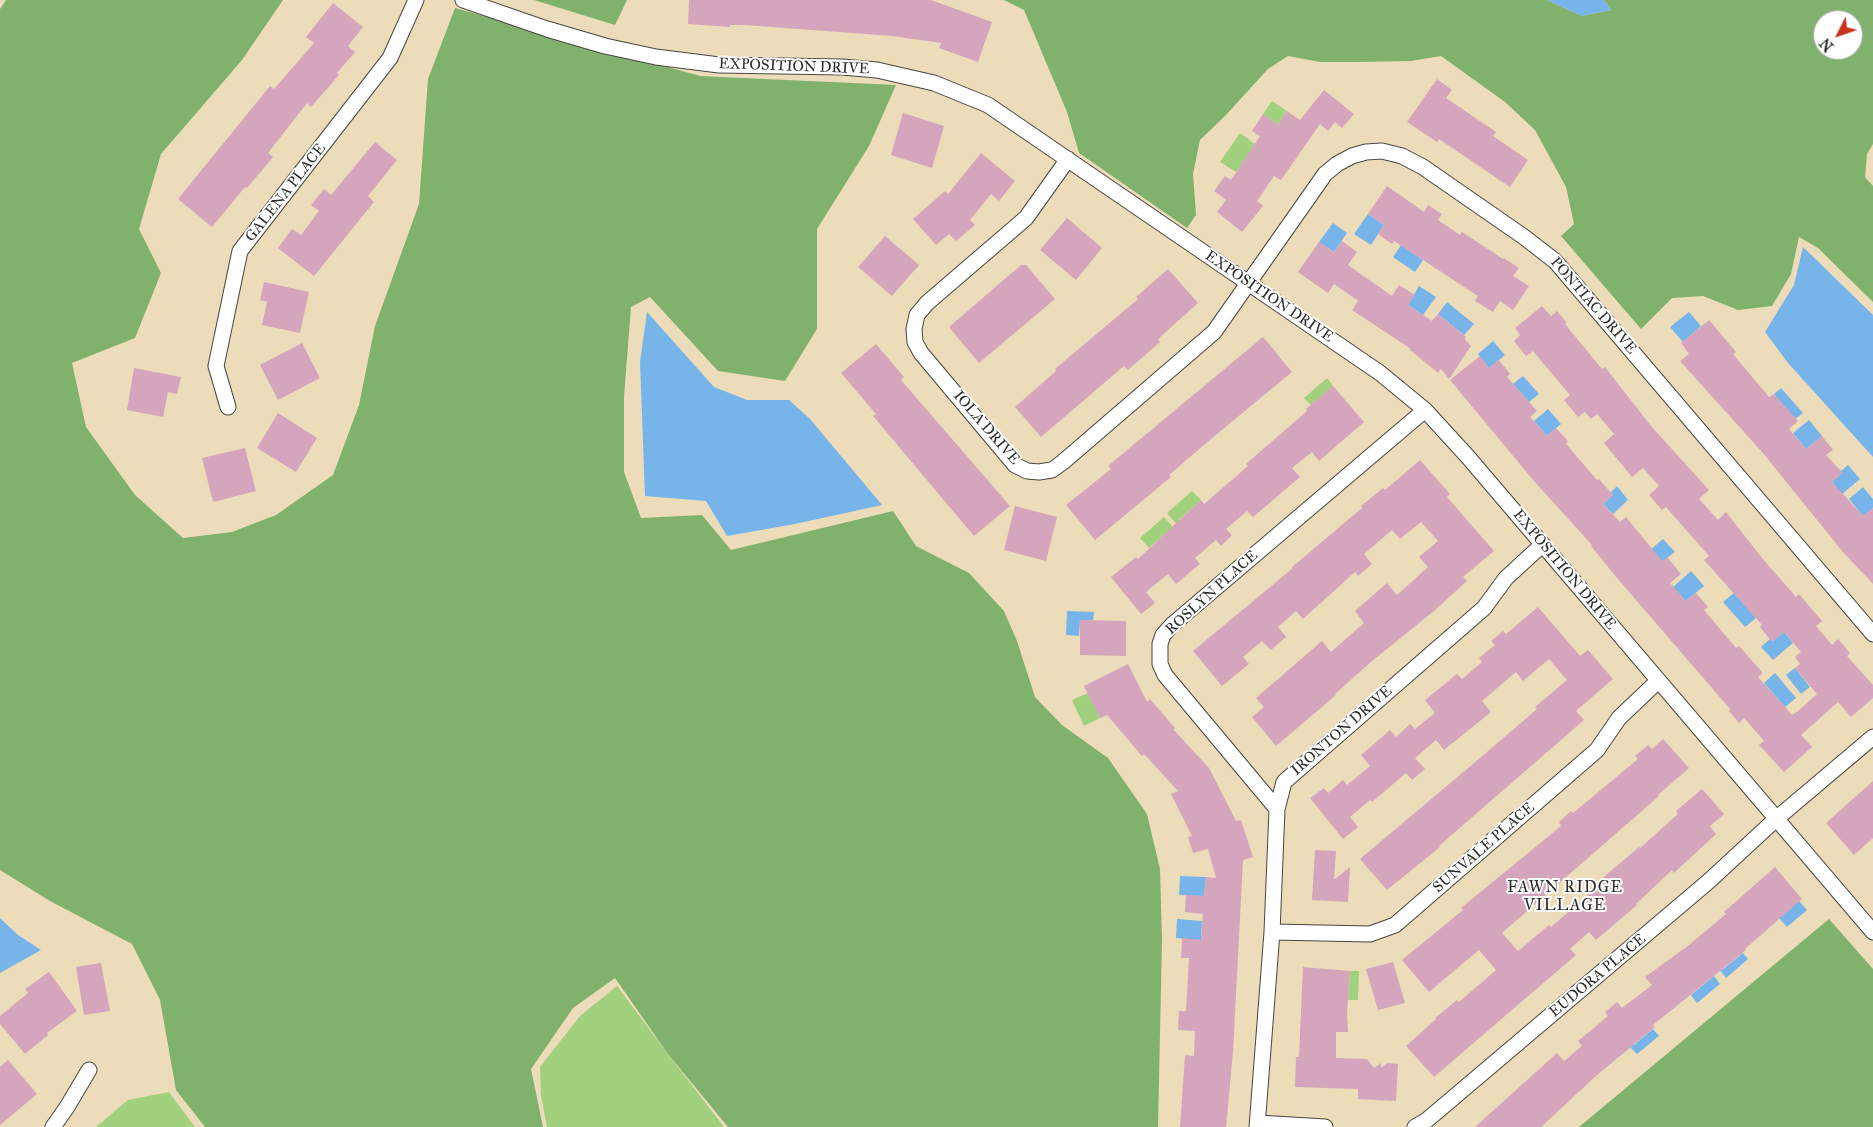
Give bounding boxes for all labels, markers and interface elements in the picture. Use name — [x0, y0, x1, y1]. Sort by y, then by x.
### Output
north arrow — [1813, 10, 1863, 60]
text: N — [1817, 34, 1837, 55]
street label: EXPOSITION DRIVE — [718, 55, 870, 79]
street label: GALENA PLACE — [242, 140, 330, 246]
street label: EXPOSITION DRIVE — [1201, 247, 1337, 347]
street label: PONTIAC DRIVE — [1546, 254, 1640, 358]
street label: IOLA DRIVE — [949, 387, 1023, 469]
street label: EXPOSITION DRIVE — [1509, 506, 1619, 634]
street label: ROSLYN PLACE — [1162, 547, 1262, 639]
street label: IRONTON DRIVE — [1288, 682, 1396, 780]
street label: SUNVALE PLACE — [1430, 799, 1538, 897]
district label: FAWN RIDGE VILLAGE — [1506, 878, 1624, 916]
street label: EUDORA PLACE — [1546, 930, 1650, 1022]

